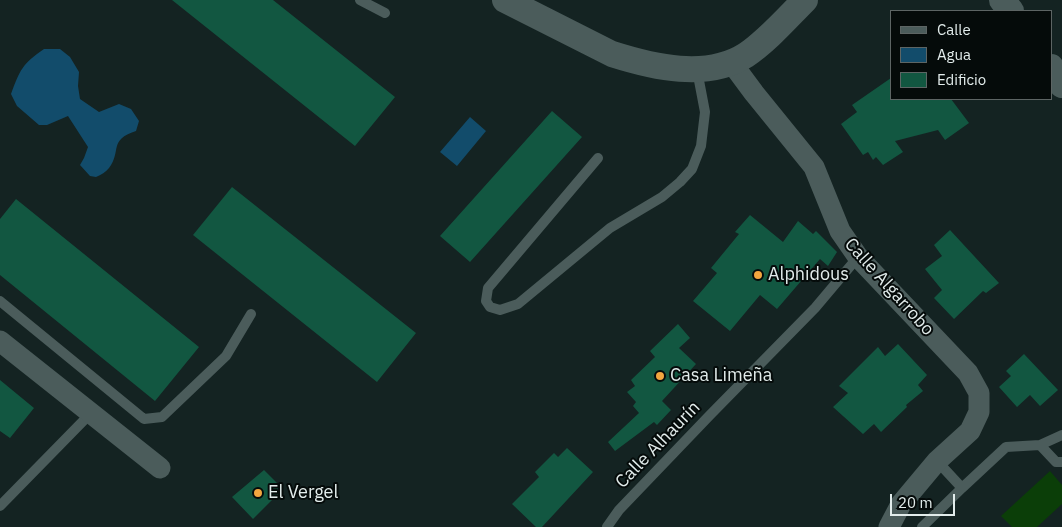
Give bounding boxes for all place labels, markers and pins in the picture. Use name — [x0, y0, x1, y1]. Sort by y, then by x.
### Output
place label: Alphidous — [768, 264, 849, 286]
marker: Alphidous — [752, 269, 764, 281]
place label: Casa Limeña — [670, 365, 772, 387]
marker: Casa Limeña — [654, 370, 666, 382]
place label: El Vergel — [268, 482, 338, 504]
marker: El Vergel — [252, 487, 264, 499]

